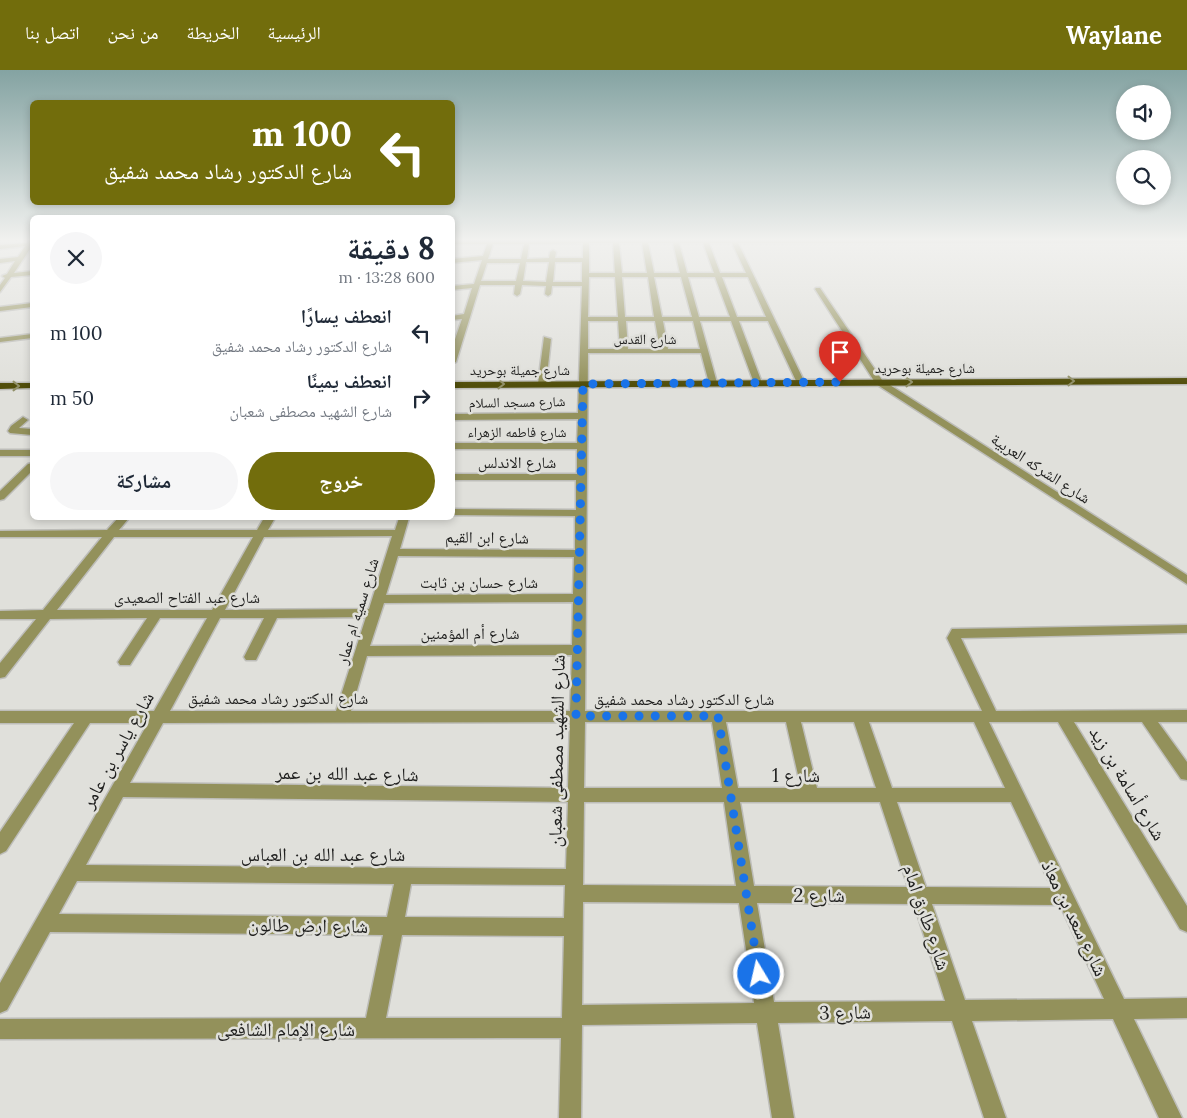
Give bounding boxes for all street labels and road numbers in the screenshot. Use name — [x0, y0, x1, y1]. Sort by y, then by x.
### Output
street label: شارع القدس — [614, 330, 676, 349]
street label: شارع جميلة بوحريد — [875, 359, 975, 378]
street label: شارع جميلة بوحريد — [470, 361, 570, 380]
street label: شارع مسجد السلام — [469, 392, 565, 413]
street label: شارع فاطمه الزهراء — [468, 423, 566, 442]
street label: شارع الشركه العربية — [987, 428, 1095, 508]
street label: شارع الاندلس — [478, 452, 556, 473]
street label: شارع ابن القيم — [445, 526, 529, 549]
street label: شارع سميه ام عمار — [331, 556, 384, 668]
street label: شارع حسان بن ثابت — [420, 572, 538, 593]
street label: شارع عبد الفتاح الصعيدى — [114, 587, 260, 608]
street label: شارع أم المؤمنين — [421, 623, 519, 644]
street label: شارع الشهيد مصطفى شعبان — [542, 654, 570, 848]
street label: شارع ياسر بن عامر — [75, 687, 159, 813]
street label: شارع الدكتور رشاد محمد شفيق — [188, 688, 368, 709]
street label: شارع الدكتور رشاد محمد شفيق — [594, 689, 774, 710]
street label: شارع أسامة بن زيد — [1084, 721, 1172, 845]
street label: شارع عبد الله بن عمر — [274, 760, 419, 786]
street label: شارع 1 — [772, 763, 820, 787]
street label: شارع عبد الله بن العباس — [241, 842, 405, 866]
street label: شارع سعد بن معاذ — [1037, 856, 1113, 980]
street label: شارع طارق امام — [896, 861, 956, 974]
street label: شارع 2 — [793, 883, 845, 907]
street label: شارع ارض طالون — [248, 912, 368, 938]
street label: شارع 3 — [819, 1000, 871, 1024]
street label: شارع الإمام الشافعى — [217, 1017, 355, 1043]

